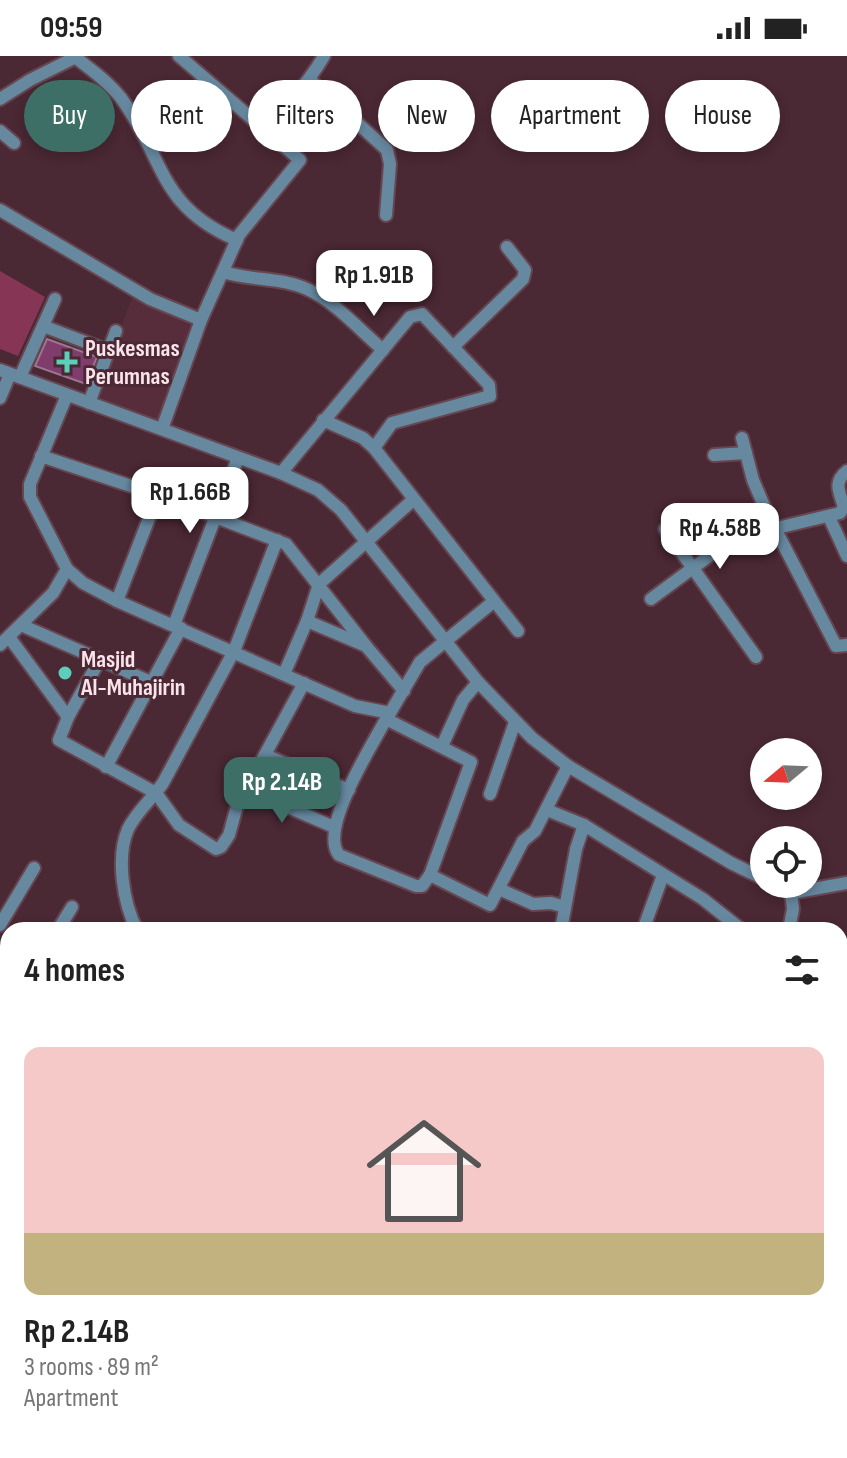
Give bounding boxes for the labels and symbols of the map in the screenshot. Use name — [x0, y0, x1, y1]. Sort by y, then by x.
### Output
pin: Rp 1.91B — [291, 250, 457, 318]
place label: Puskesmas Perumnas — [85, 334, 180, 391]
marker: Puskesmas Perumnas — [56, 351, 78, 373]
pin: Rp 1.66B — [107, 467, 273, 535]
pin: Rp 4.58B — [637, 503, 803, 571]
place label: Masjid Al-Muhajirin — [80, 645, 185, 702]
marker: Masjid Al-Muhajirin — [56, 664, 74, 682]
north arrow — [750, 738, 822, 810]
pin: Rp 2.14B — [199, 757, 365, 825]

